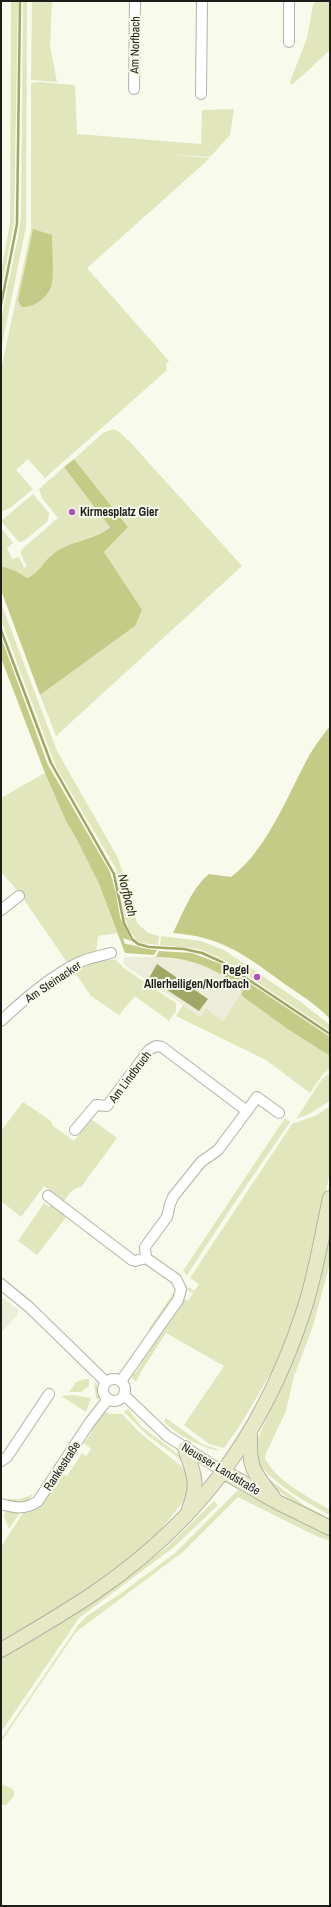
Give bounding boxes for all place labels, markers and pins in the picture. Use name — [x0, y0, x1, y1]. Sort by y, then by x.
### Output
place label: Kirmesplatz Gier — [80, 504, 158, 520]
marker: Kirmesplatz Gier — [67, 507, 77, 517]
place label: Pegel Allerheiligen/Norfbach — [144, 962, 249, 992]
marker: Pegel Allerheiligen/Norfbach — [252, 972, 262, 982]

